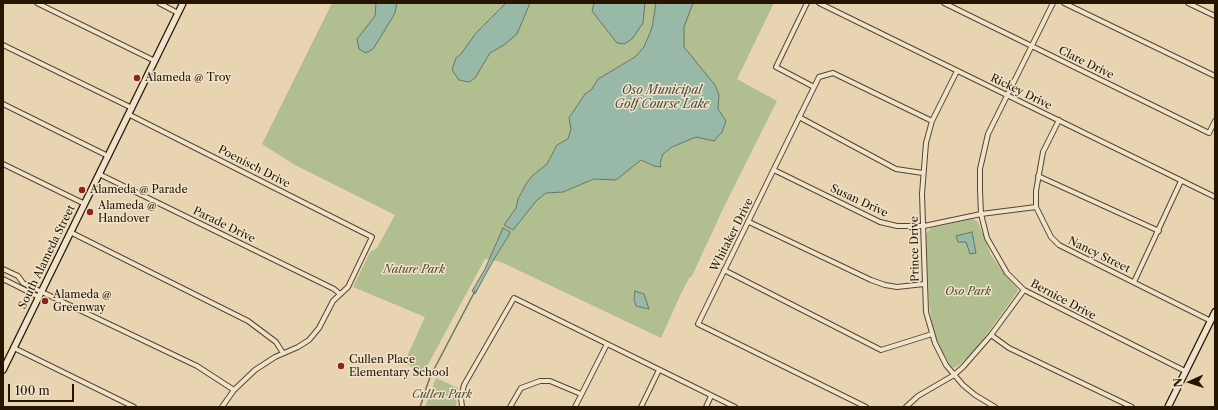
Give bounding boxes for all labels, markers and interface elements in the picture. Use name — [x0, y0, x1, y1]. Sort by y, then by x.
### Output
street label: Clare Drive — [1056, 44, 1116, 82]
place label: Alameda @ Troy — [145, 71, 231, 85]
street label: Rickey Drive — [988, 71, 1054, 113]
marker: Alameda @ Troy — [132, 73, 142, 83]
water label: Oso Municipal Golf Course Lake — [615, 84, 709, 112]
street label: Poenisch Drive — [216, 143, 292, 191]
street label: Susan Drive — [828, 182, 890, 220]
place label: Alameda @ Parade — [90, 183, 188, 197]
marker: Alameda @ Parade — [77, 185, 87, 195]
street label: Whitaker Drive — [708, 196, 756, 274]
place label: Alameda @ Handover — [98, 199, 157, 225]
street label: South Alameda Street — [16, 203, 78, 311]
street label: Parade Drive — [191, 204, 257, 246]
marker: Alameda @ Handover — [85, 207, 95, 217]
street label: Prince Drive — [908, 216, 922, 282]
street label: Nancy Street — [1066, 234, 1132, 276]
park label: Nature Park — [383, 263, 445, 277]
street label: Bernice Drive — [1028, 277, 1098, 323]
park label: Oso Park — [945, 285, 991, 299]
place label: Alameda @ Greenway — [53, 288, 112, 314]
marker: Alameda @ Greenway — [40, 296, 50, 306]
place label: Cullen Place Elementary School — [349, 353, 449, 379]
marker: Cullen Place Elementary School — [336, 361, 346, 371]
north arrow — [1170, 362, 1210, 402]
scale bar — [10, 376, 76, 402]
text: N — [1171, 377, 1185, 388]
text: 100 m — [15, 383, 50, 398]
park label: Cullen Park — [412, 388, 472, 402]

